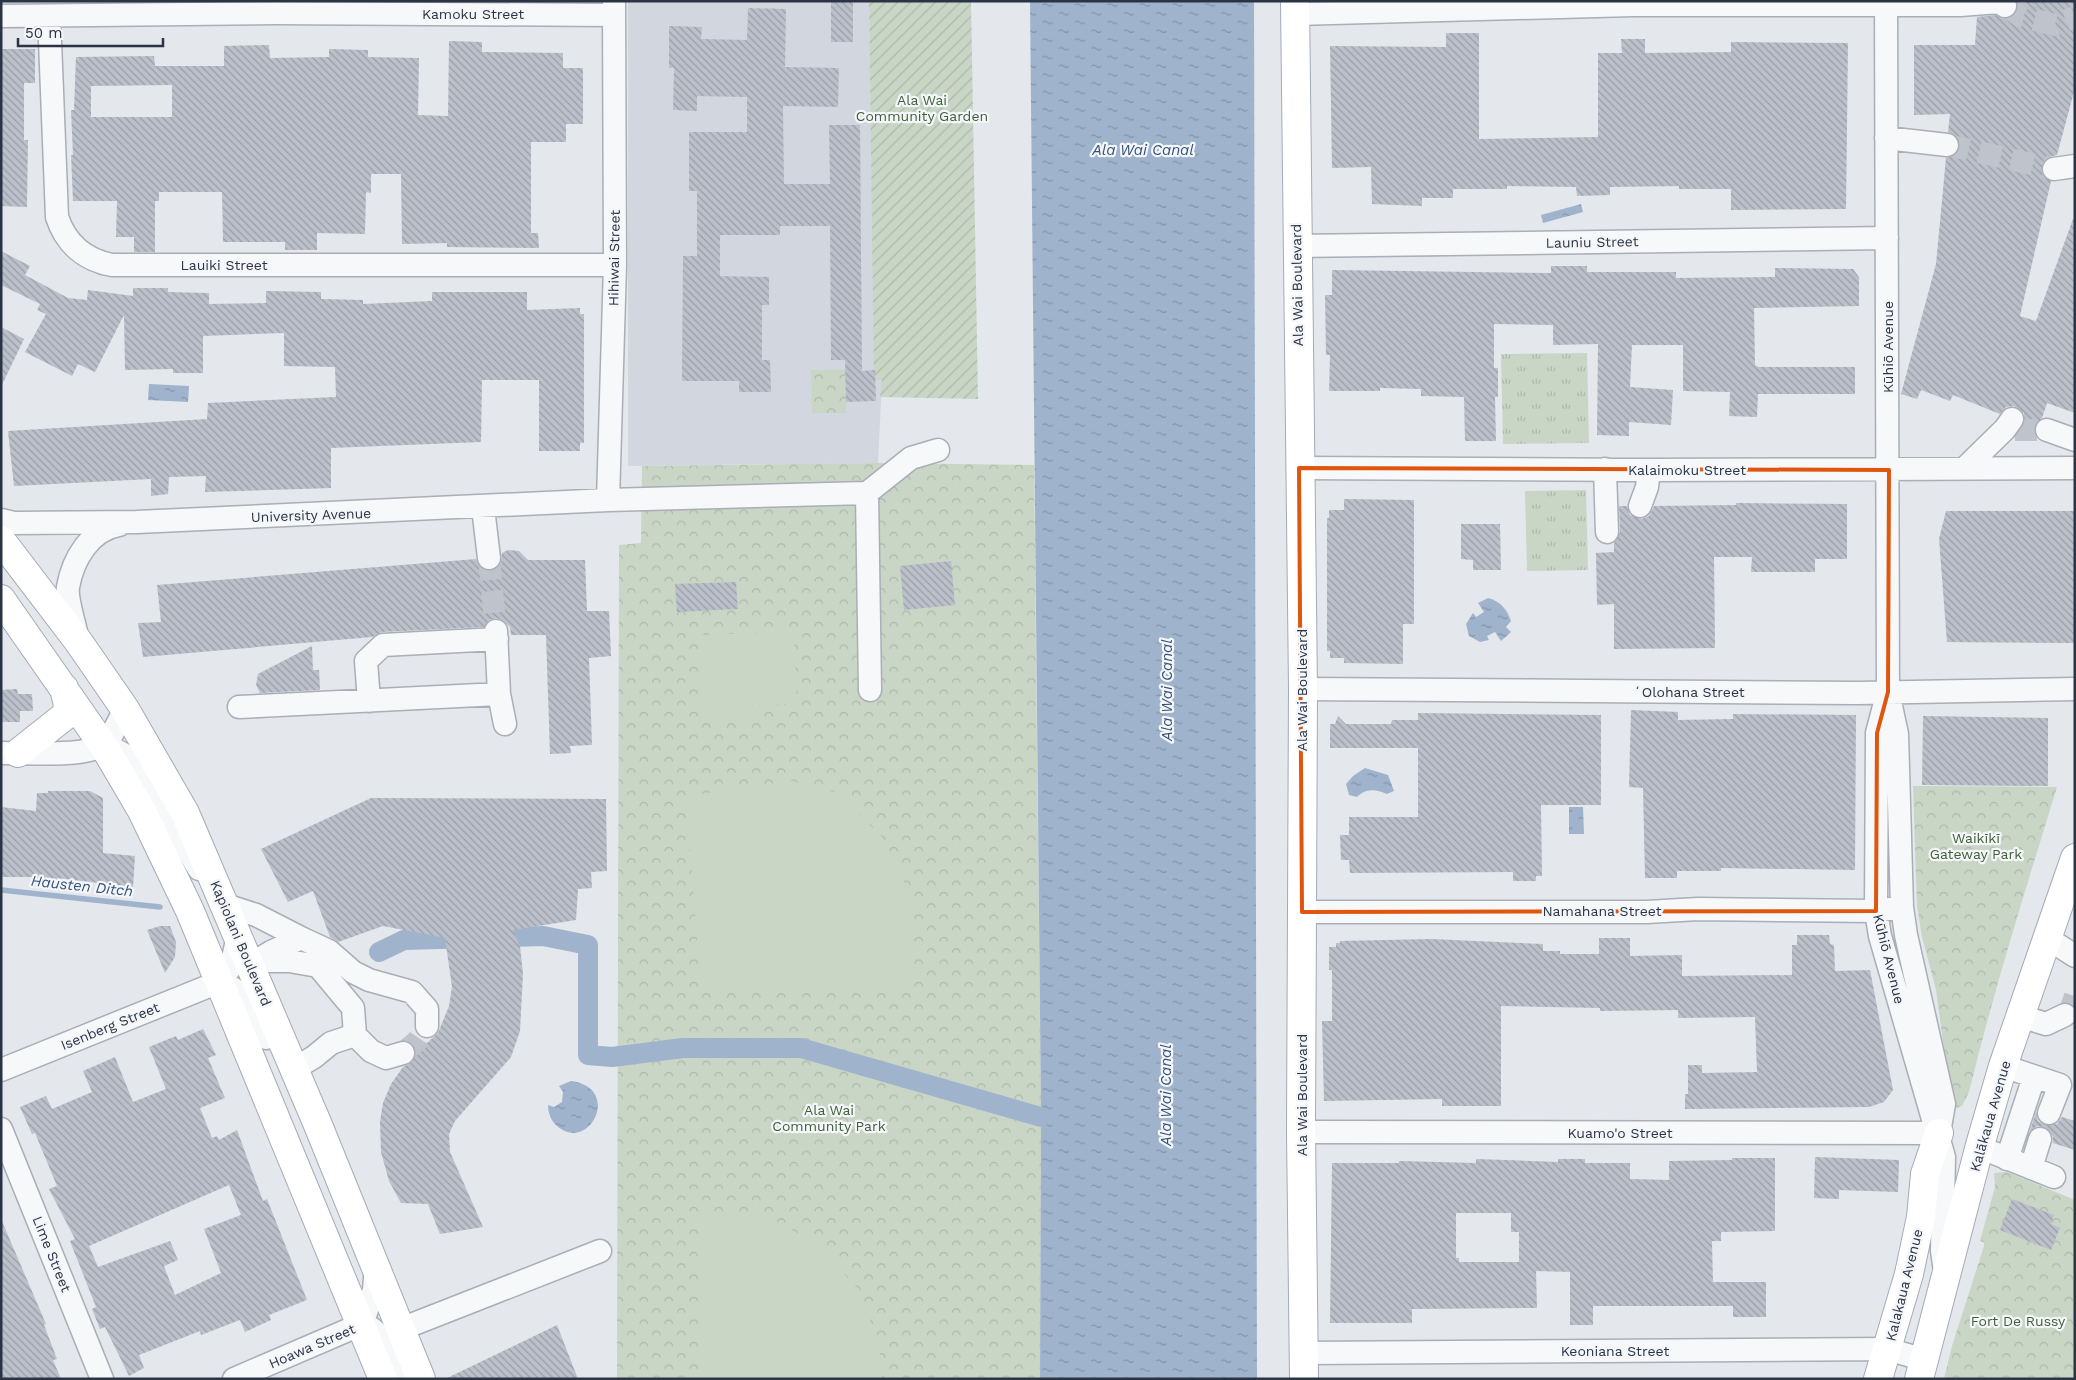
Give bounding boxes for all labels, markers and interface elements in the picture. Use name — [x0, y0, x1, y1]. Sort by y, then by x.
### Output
street label: Kamoku Street — [422, 6, 524, 22]
scale bar — [18, 15, 162, 47]
text: 50 m — [25, 24, 62, 42]
park label: Ala Wai Community Garden — [856, 92, 988, 124]
water label: Ala Wai Canal — [1091, 141, 1194, 159]
street label: Hihiwai Street — [605, 209, 623, 306]
street label: Ala Wai Boulevard — [1288, 224, 1306, 346]
street label: Launiu Street — [1545, 233, 1639, 251]
street label: Lauiki Street — [180, 257, 268, 273]
street label: Kūhiō Avenue — [1880, 301, 1896, 393]
street label: Kalaimoku Street — [1628, 462, 1746, 478]
street label: University Avenue — [250, 505, 372, 525]
street label: Ala Wai Boulevard — [1294, 629, 1310, 751]
water label: Ala Wai Canal — [1158, 639, 1176, 742]
street label: ʻOlohana Street — [1633, 684, 1745, 700]
park label: Waikīkī Gateway Park — [1930, 830, 2022, 862]
water label: Hausten Ditch — [30, 872, 134, 900]
street label: Kapiolani Boulevard — [207, 878, 275, 1008]
street label: Namahana Street — [1542, 903, 1662, 919]
street label: Kūhiō Avenue — [1870, 912, 1908, 1006]
street label: Isenberg Street — [58, 999, 162, 1053]
street label: Ala Wai Boulevard — [1294, 1034, 1310, 1156]
water label: Ala Wai Canal — [1157, 1044, 1175, 1147]
street label: Kalākaua Avenue — [1966, 1059, 2014, 1173]
park label: Ala Wai Community Park — [772, 1102, 886, 1134]
street label: Kuamo'o Street — [1567, 1125, 1673, 1141]
street label: Lime Street — [30, 1214, 75, 1294]
street label: Kalakaua Avenue — [1882, 1227, 1926, 1343]
park label: Fort De Russy — [1971, 1313, 2066, 1329]
street label: Hoawa Street — [266, 1321, 358, 1371]
street label: Keoniana Street — [1561, 1343, 1669, 1359]

